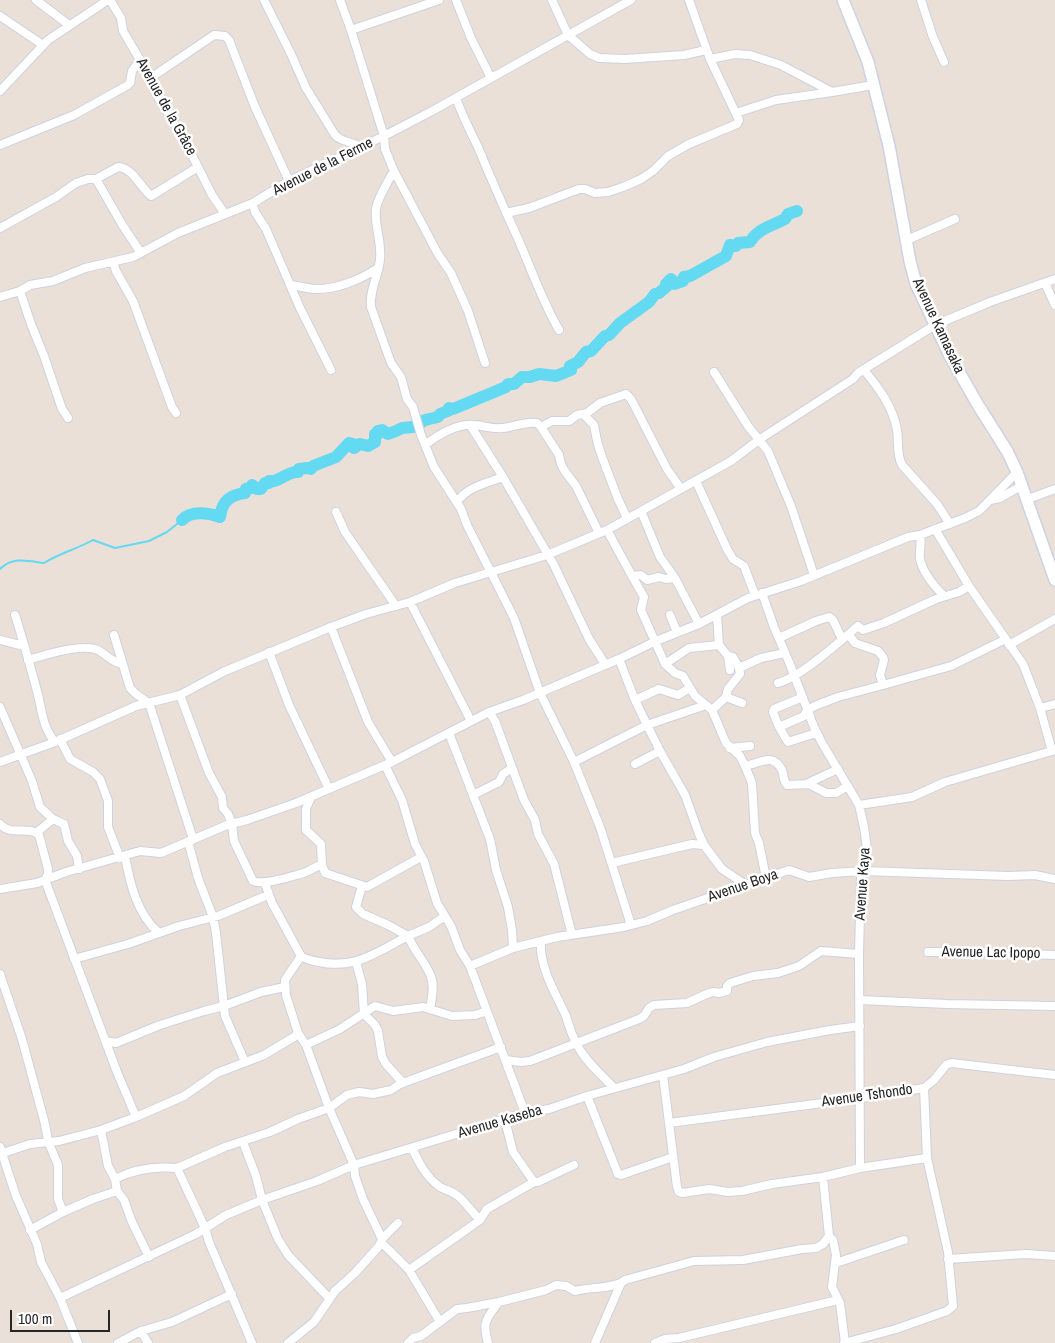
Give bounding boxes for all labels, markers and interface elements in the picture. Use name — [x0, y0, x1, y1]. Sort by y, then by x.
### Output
street label: Avenue de la Grâce — [132, 55, 200, 159]
street label: Avenue de la Ferme — [270, 134, 376, 200]
street label: Avenue Kamasaka — [908, 276, 968, 376]
street label: Avenue Kaya — [851, 847, 875, 921]
street label: Avenue Boya — [706, 866, 780, 906]
street label: Avenue Lac Ipopo — [941, 943, 1041, 963]
street label: Avenue Tshondo — [820, 1081, 914, 1111]
street label: Avenue Kaseba — [456, 1101, 544, 1143]
scale bar — [12, 1300, 112, 1332]
text: 100 m — [18, 1308, 52, 1329]

